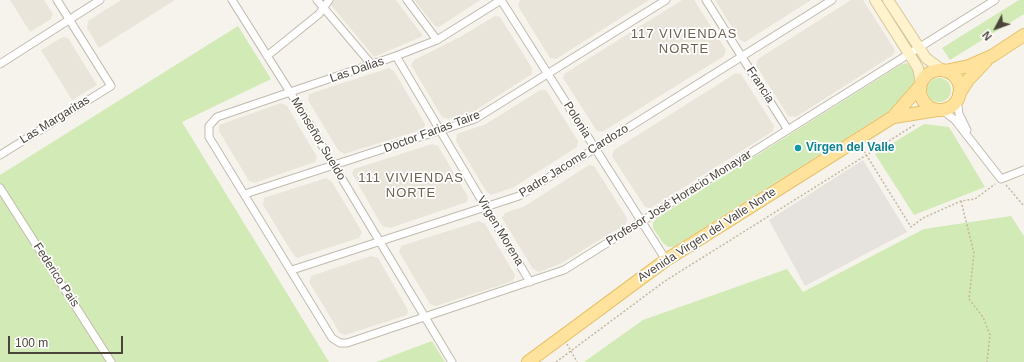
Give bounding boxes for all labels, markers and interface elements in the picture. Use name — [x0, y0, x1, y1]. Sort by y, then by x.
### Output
north arrow — [976, 8, 1016, 48]
district label: 117 VIVIENDAS NORTE — [631, 26, 737, 57]
text: N — [980, 29, 994, 43]
street label: Las Dalias — [328, 54, 386, 86]
street label: Francia — [743, 64, 777, 106]
street label: Las Margaritas — [18, 93, 92, 147]
street label: Monseñor Sueldo — [288, 95, 348, 183]
street label: Polonia — [560, 99, 594, 141]
street label: Doctor Farias Taire — [382, 108, 482, 156]
street label: Padre Jacome Cardozo — [517, 121, 631, 201]
place label: Virgen del Valle — [806, 141, 894, 155]
marker: Virgen del Valle — [793, 143, 803, 153]
street label: Profesor José Horacio Monayar — [604, 147, 754, 249]
district label: 111 VIVIENDAS NORTE — [358, 170, 464, 201]
street label: Avenida Virgen del Valle Norte — [635, 185, 779, 285]
street label: Virgen Morena — [474, 194, 526, 268]
street label: Federico Pais — [30, 240, 82, 310]
scale bar — [10, 328, 125, 354]
text: 100 m — [15, 336, 48, 350]

